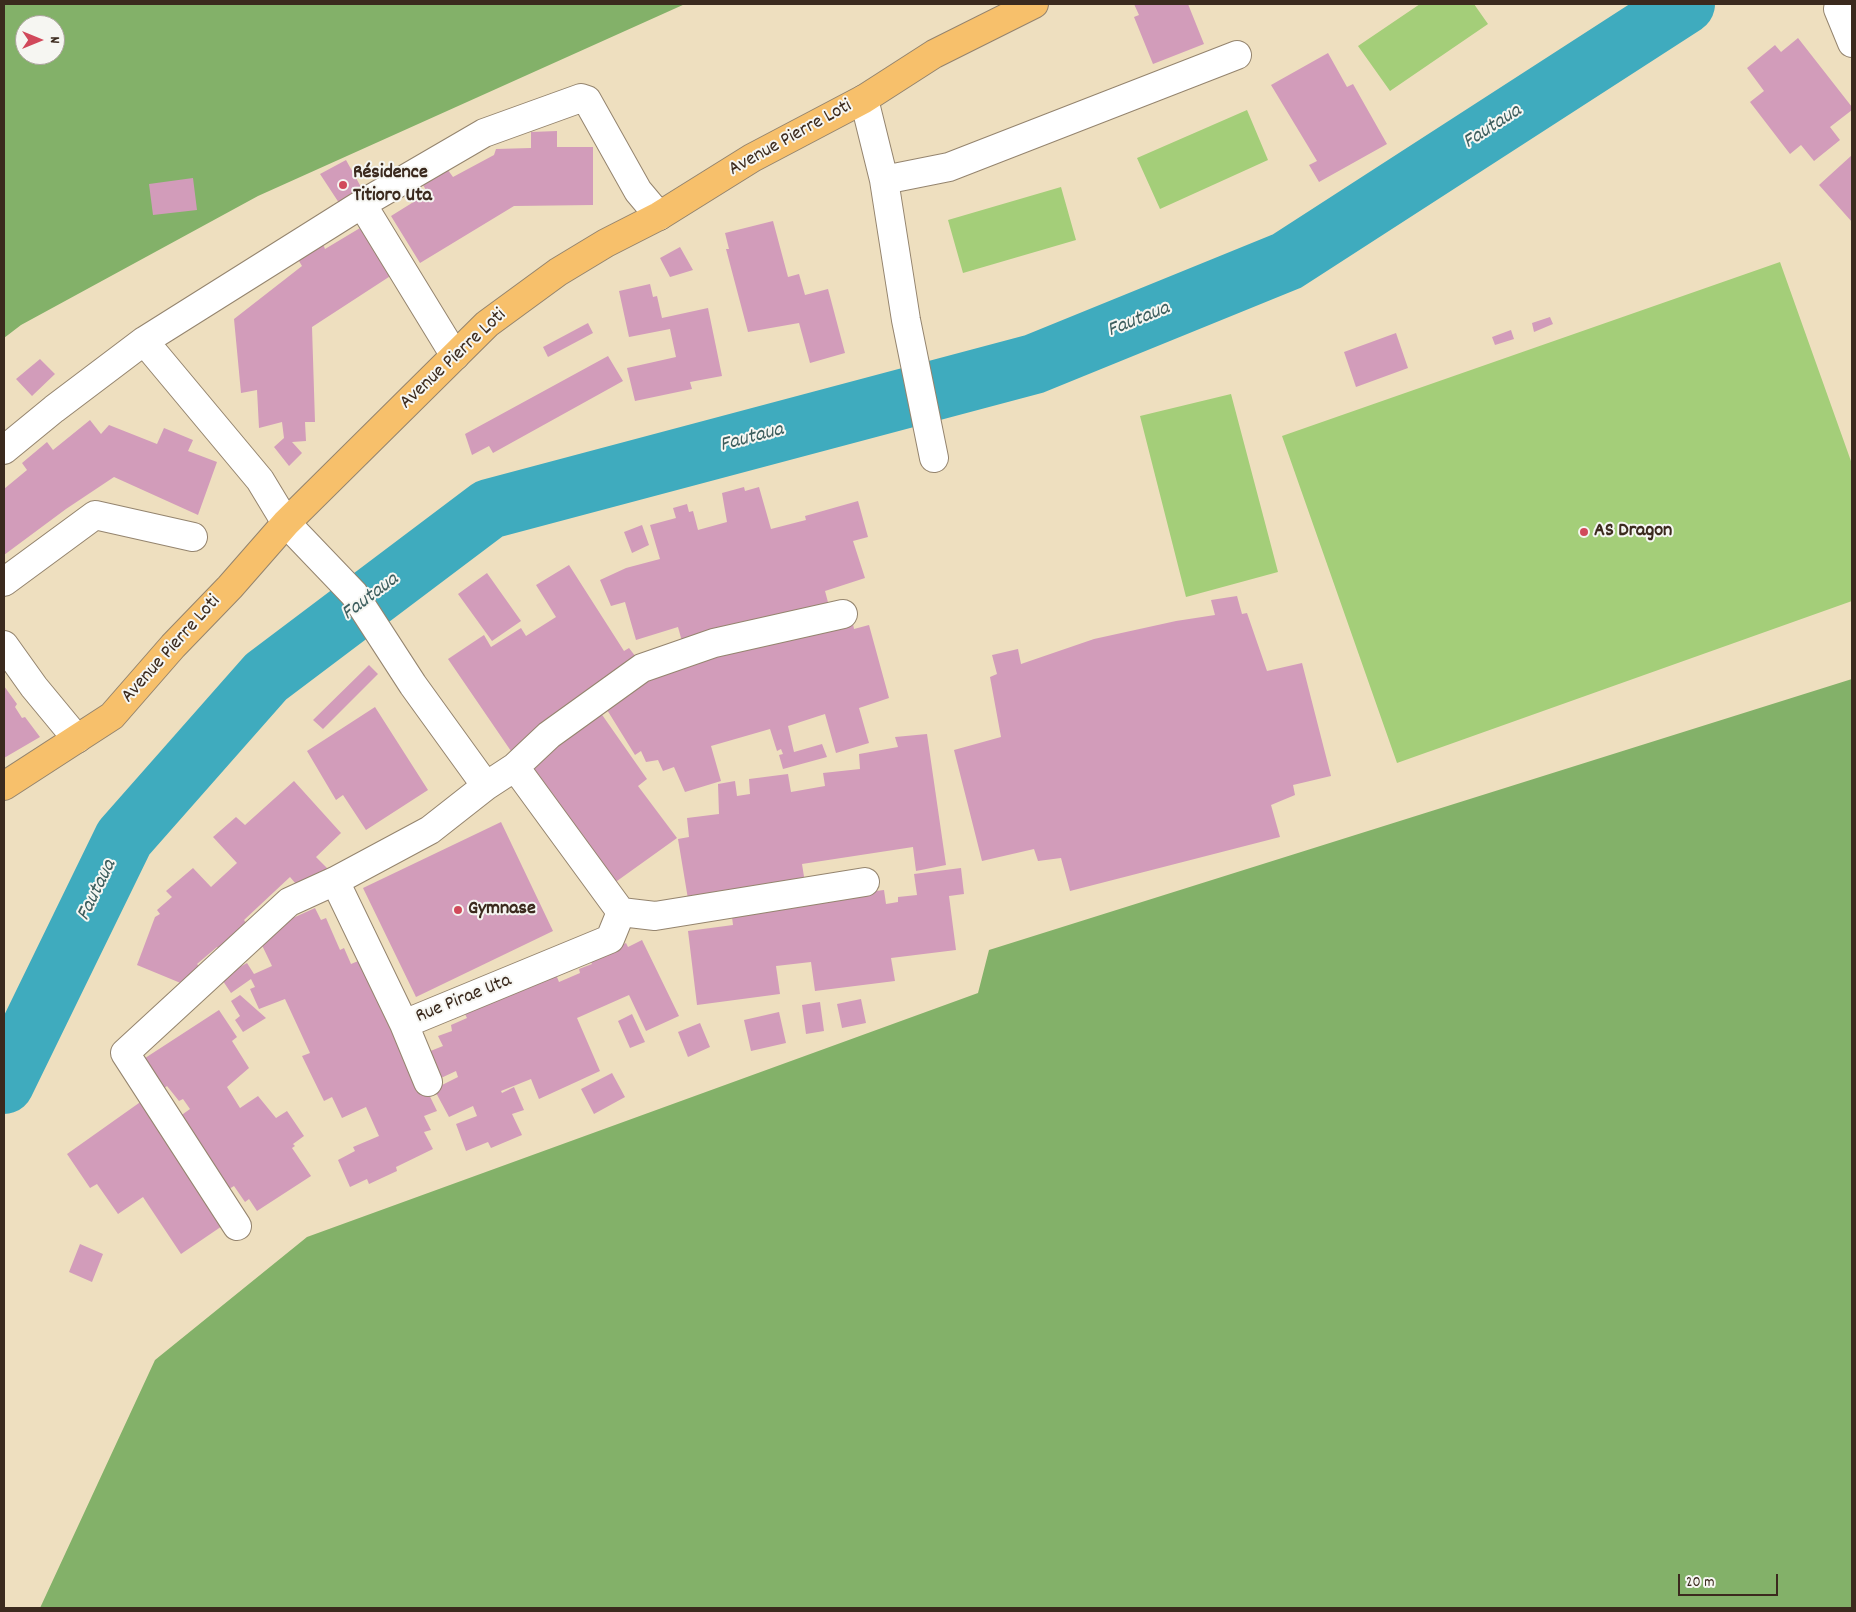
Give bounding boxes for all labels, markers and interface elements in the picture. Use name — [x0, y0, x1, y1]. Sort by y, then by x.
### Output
north arrow — [15, 15, 65, 65]
text: N — [44, 37, 64, 43]
street label: Avenue Pierre Loti — [725, 95, 857, 183]
water label: Fautaua — [1459, 100, 1527, 156]
place label: Résidence Titioro Uta — [353, 162, 432, 209]
marker: Résidence Titioro Uta — [337, 179, 349, 191]
water label: Fautaua — [1104, 297, 1174, 345]
street label: Avenue Pierre Loti — [396, 304, 512, 416]
water label: Fautaua — [717, 418, 787, 460]
place label: AS Dragon — [1594, 520, 1672, 544]
marker: AS Dragon — [1578, 526, 1590, 538]
water label: Fautaua — [338, 568, 404, 628]
street label: Avenue Pierre Loti — [117, 591, 227, 709]
water label: Fautaua — [72, 856, 124, 926]
place label: Gymnase — [468, 898, 536, 922]
marker: Gymnase — [452, 904, 464, 916]
street label: Rue Pirae Uta — [413, 970, 515, 1030]
scale bar — [1681, 1564, 1781, 1596]
text: 20 m — [1686, 1572, 1714, 1594]

